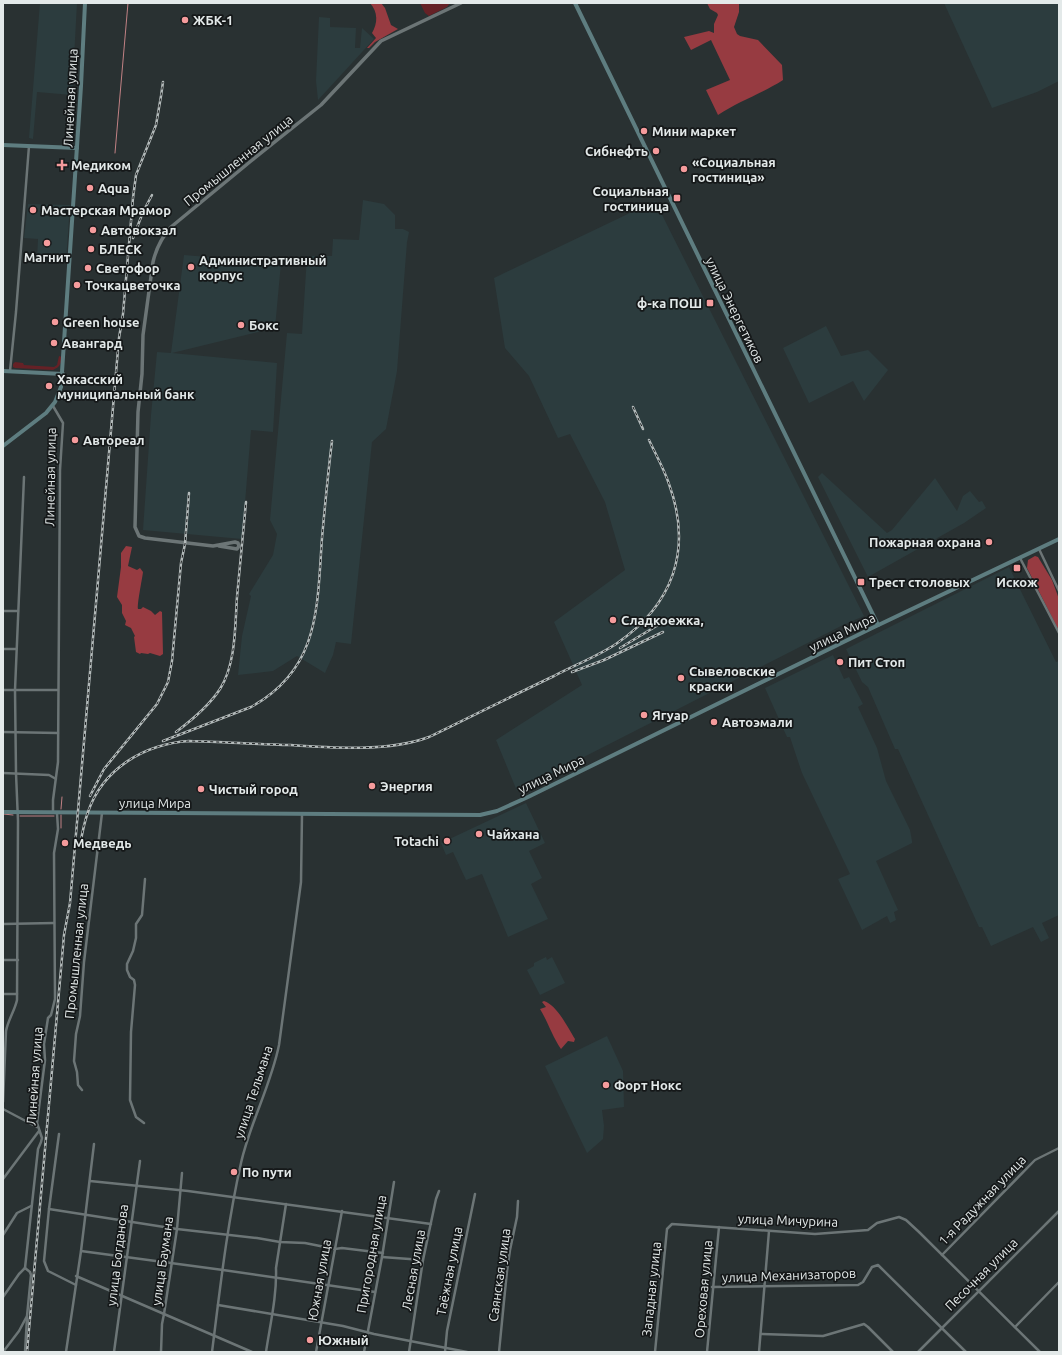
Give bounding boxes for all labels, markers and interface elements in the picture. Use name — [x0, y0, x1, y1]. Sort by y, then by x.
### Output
place label: ЖБК-1 — [193, 13, 233, 27]
marker: ЖБК-1 — [180, 15, 190, 25]
street label: Линейная улица — [60, 48, 80, 148]
street label: Промышленная улица — [181, 112, 295, 208]
place label: Мини маркет — [652, 124, 737, 138]
marker: Мини маркет — [639, 126, 649, 136]
place label: Сибнефть — [585, 144, 648, 158]
marker: Сибнефть — [651, 146, 661, 156]
place label: «Социальная гостиница» — [692, 155, 776, 184]
place label: Медиком — [71, 158, 131, 172]
marker: Медиком — [56, 159, 68, 171]
marker: «Социальная гостиница» — [679, 164, 689, 174]
place label: Aqua — [98, 181, 129, 195]
marker: Aqua — [85, 183, 95, 193]
place label: Социальная гостиница — [593, 184, 669, 213]
marker: Социальная гостиница — [672, 193, 682, 203]
place label: Мастерская Мрамор — [41, 203, 171, 217]
marker: Мастерская Мрамор — [28, 205, 38, 215]
place label: Автовокзал — [101, 223, 177, 237]
marker: Автовокзал — [88, 225, 98, 235]
marker: Магнит — [42, 238, 52, 248]
place label: БЛЕСК — [99, 242, 142, 256]
marker: БЛЕСК — [86, 244, 96, 254]
place label: Магнит — [24, 250, 71, 264]
place label: Административный корпус — [199, 253, 326, 282]
street label: улица Энергетиков — [703, 255, 767, 365]
place label: Светофор — [96, 261, 160, 275]
marker: Административный корпус — [186, 262, 196, 272]
marker: Светофор — [83, 263, 93, 273]
place label: Точкацветочка — [85, 278, 180, 292]
marker: Точкацветочка — [72, 280, 82, 290]
place label: ф-ка ПОШ — [637, 296, 702, 310]
marker: ф-ка ПОШ — [705, 298, 715, 308]
place label: Green house — [63, 315, 140, 329]
marker: Green house — [50, 317, 60, 327]
place label: Бокс — [249, 318, 279, 332]
marker: Бокс — [236, 320, 246, 330]
place label: Авангард — [62, 336, 123, 350]
marker: Авангард — [49, 338, 59, 348]
place label: Хакасский муниципальный банк — [57, 372, 195, 401]
marker: Хакасский муниципальный банк — [44, 381, 54, 391]
street label: Линейная улица — [42, 427, 58, 527]
place label: Автореал — [83, 433, 145, 447]
marker: Автореал — [70, 435, 80, 445]
place label: Пожарная охрана — [869, 535, 981, 549]
marker: Пожарная охрана — [984, 537, 994, 547]
marker: Искож — [1012, 563, 1022, 573]
place label: Трест столовых — [869, 575, 970, 589]
place label: Искож — [996, 575, 1038, 589]
marker: Трест столовых — [856, 577, 866, 587]
street label: улица Мира — [807, 610, 877, 654]
place label: Сладкоежка, — [621, 613, 704, 627]
marker: Сладкоежка, — [608, 615, 618, 625]
place label: Пит Стоп — [848, 655, 905, 669]
marker: Пит Стоп — [835, 657, 845, 667]
place label: Сывеловские краски — [689, 664, 776, 693]
marker: Сывеловские краски — [676, 673, 686, 683]
place label: Ягуар — [652, 708, 689, 722]
marker: Ягуар — [639, 710, 649, 720]
place label: Автоэмали — [722, 715, 793, 729]
marker: Автоэмали — [709, 717, 719, 727]
street label: улица Мира — [516, 752, 586, 796]
place label: Энергия — [380, 779, 433, 793]
marker: Энергия — [367, 781, 377, 791]
place label: Чистый город — [209, 782, 298, 796]
marker: Чистый город — [196, 784, 206, 794]
street label: улица Мира — [119, 796, 191, 810]
place label: Чайхана — [487, 827, 540, 841]
marker: Чайхана — [474, 829, 484, 839]
place label: Totachi — [394, 834, 439, 848]
place label: Медведь — [73, 836, 131, 850]
marker: Totachi — [442, 836, 452, 846]
marker: Медведь — [60, 838, 70, 848]
street label: Промышленная улица — [62, 883, 90, 1019]
street label: Линейная улица — [24, 1026, 44, 1126]
street label: улица Тельмана — [231, 1044, 275, 1140]
place label: Форт Нокс — [614, 1078, 682, 1092]
marker: Форт Нокс — [601, 1080, 611, 1090]
street label: 1-я Радужная улица — [936, 1152, 1028, 1248]
place label: По пути — [242, 1165, 292, 1179]
marker: По пути — [229, 1167, 239, 1177]
street label: Пригородная улица — [354, 1194, 388, 1314]
street label: улица Богданова — [104, 1203, 130, 1307]
street label: улица Мичурина — [738, 1211, 838, 1229]
street label: улица Баумана — [149, 1216, 175, 1306]
street label: Таёжная улица — [434, 1225, 464, 1317]
street label: Саянская улица — [486, 1227, 512, 1323]
street label: Лесная улица — [399, 1228, 427, 1312]
street label: Песочная улица — [942, 1235, 1020, 1313]
street label: Южная улица — [305, 1238, 333, 1322]
street label: Ореховая улица — [692, 1239, 714, 1339]
street label: Западная улица — [639, 1241, 663, 1337]
street label: улица Механизаторов — [722, 1266, 856, 1284]
place label: Южный — [318, 1333, 369, 1347]
marker: Южный — [305, 1335, 315, 1345]

